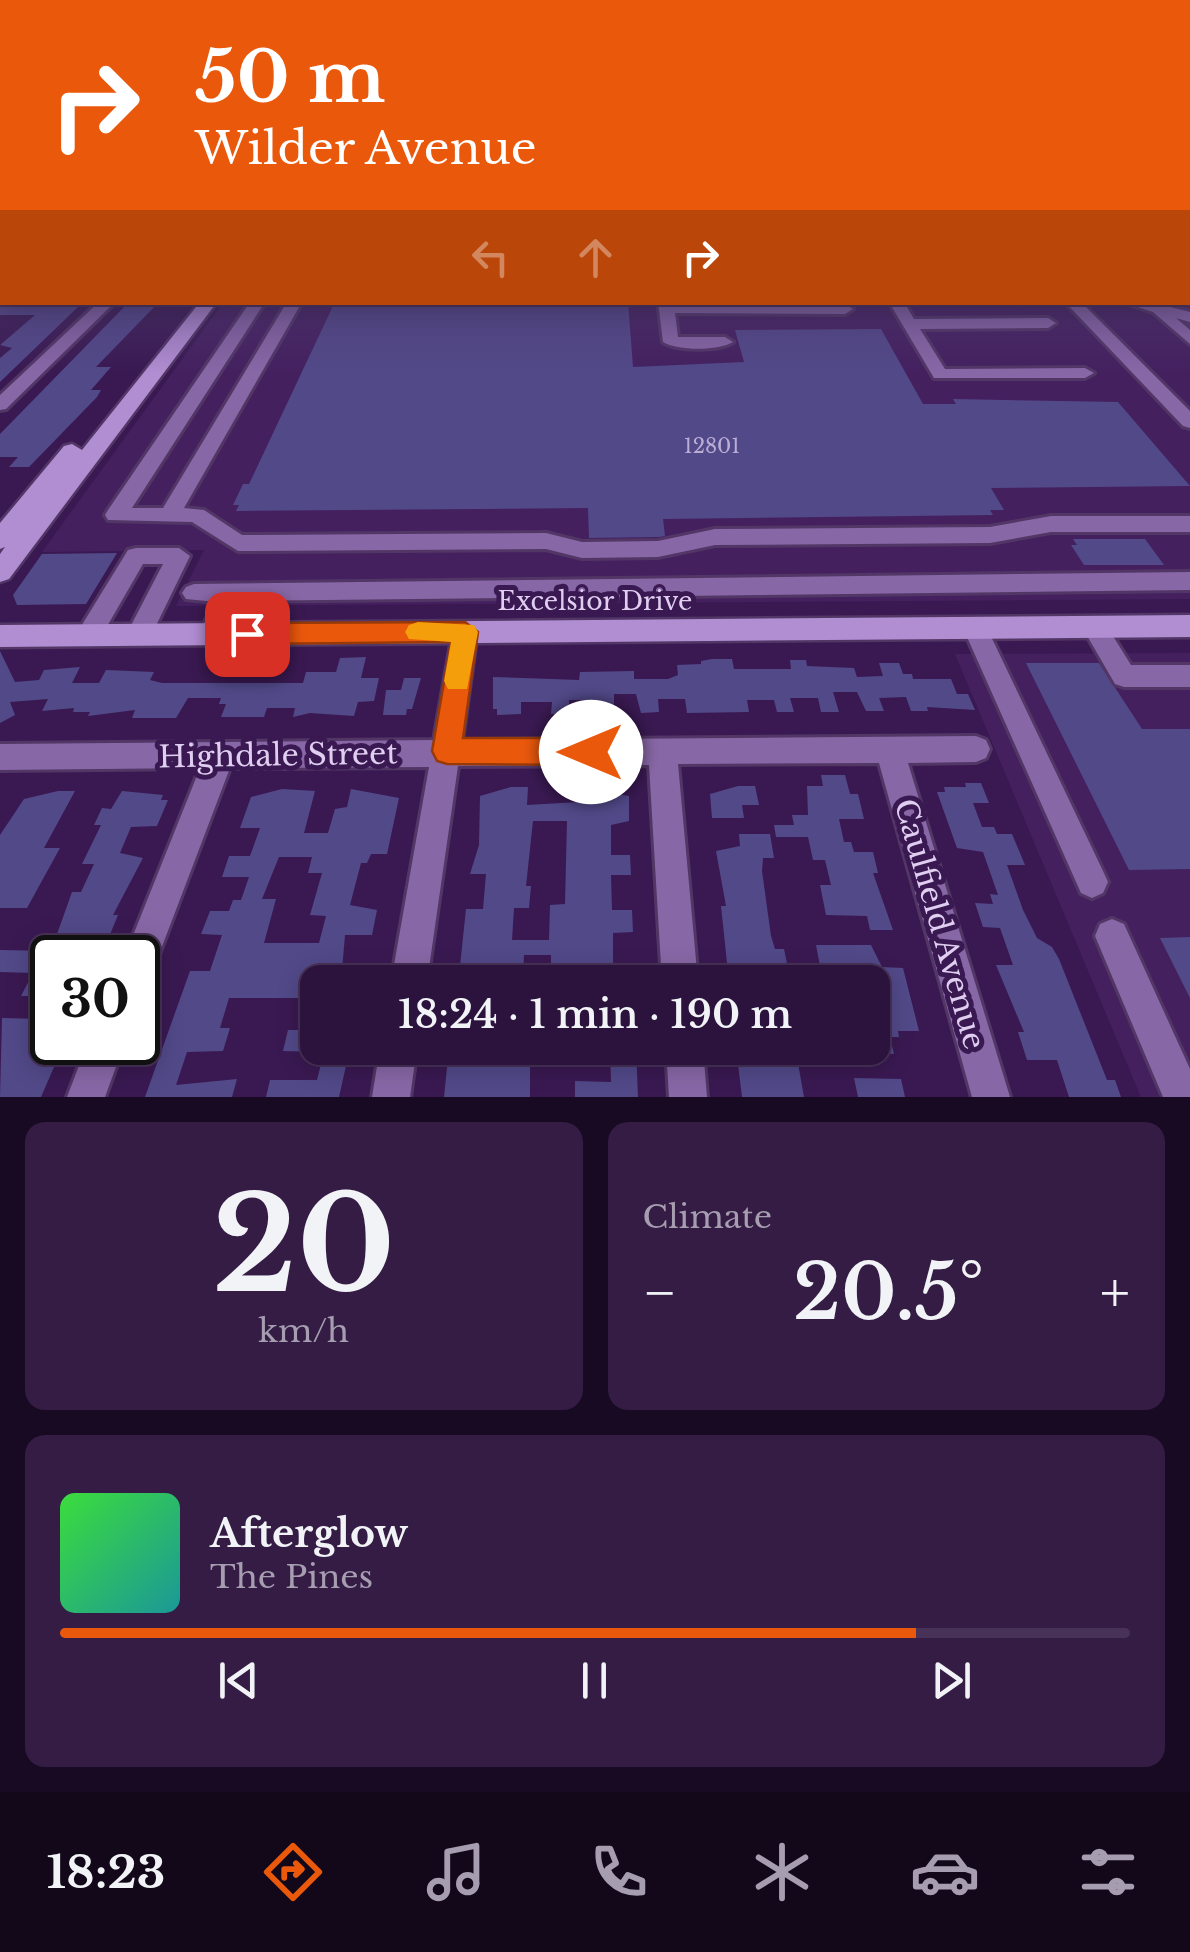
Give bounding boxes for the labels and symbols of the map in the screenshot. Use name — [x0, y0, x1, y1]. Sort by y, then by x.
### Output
house number: 12801 — [684, 434, 740, 458]
street label: Excelsior Drive — [498, 586, 692, 617]
pin — [205, 592, 290, 677]
position arrow — [539, 700, 643, 804]
street label: Highdale Street — [158, 734, 399, 776]
street label: Caulfield Avenue — [887, 794, 993, 1054]
speed limit sign: 30 — [30, 935, 160, 1065]

